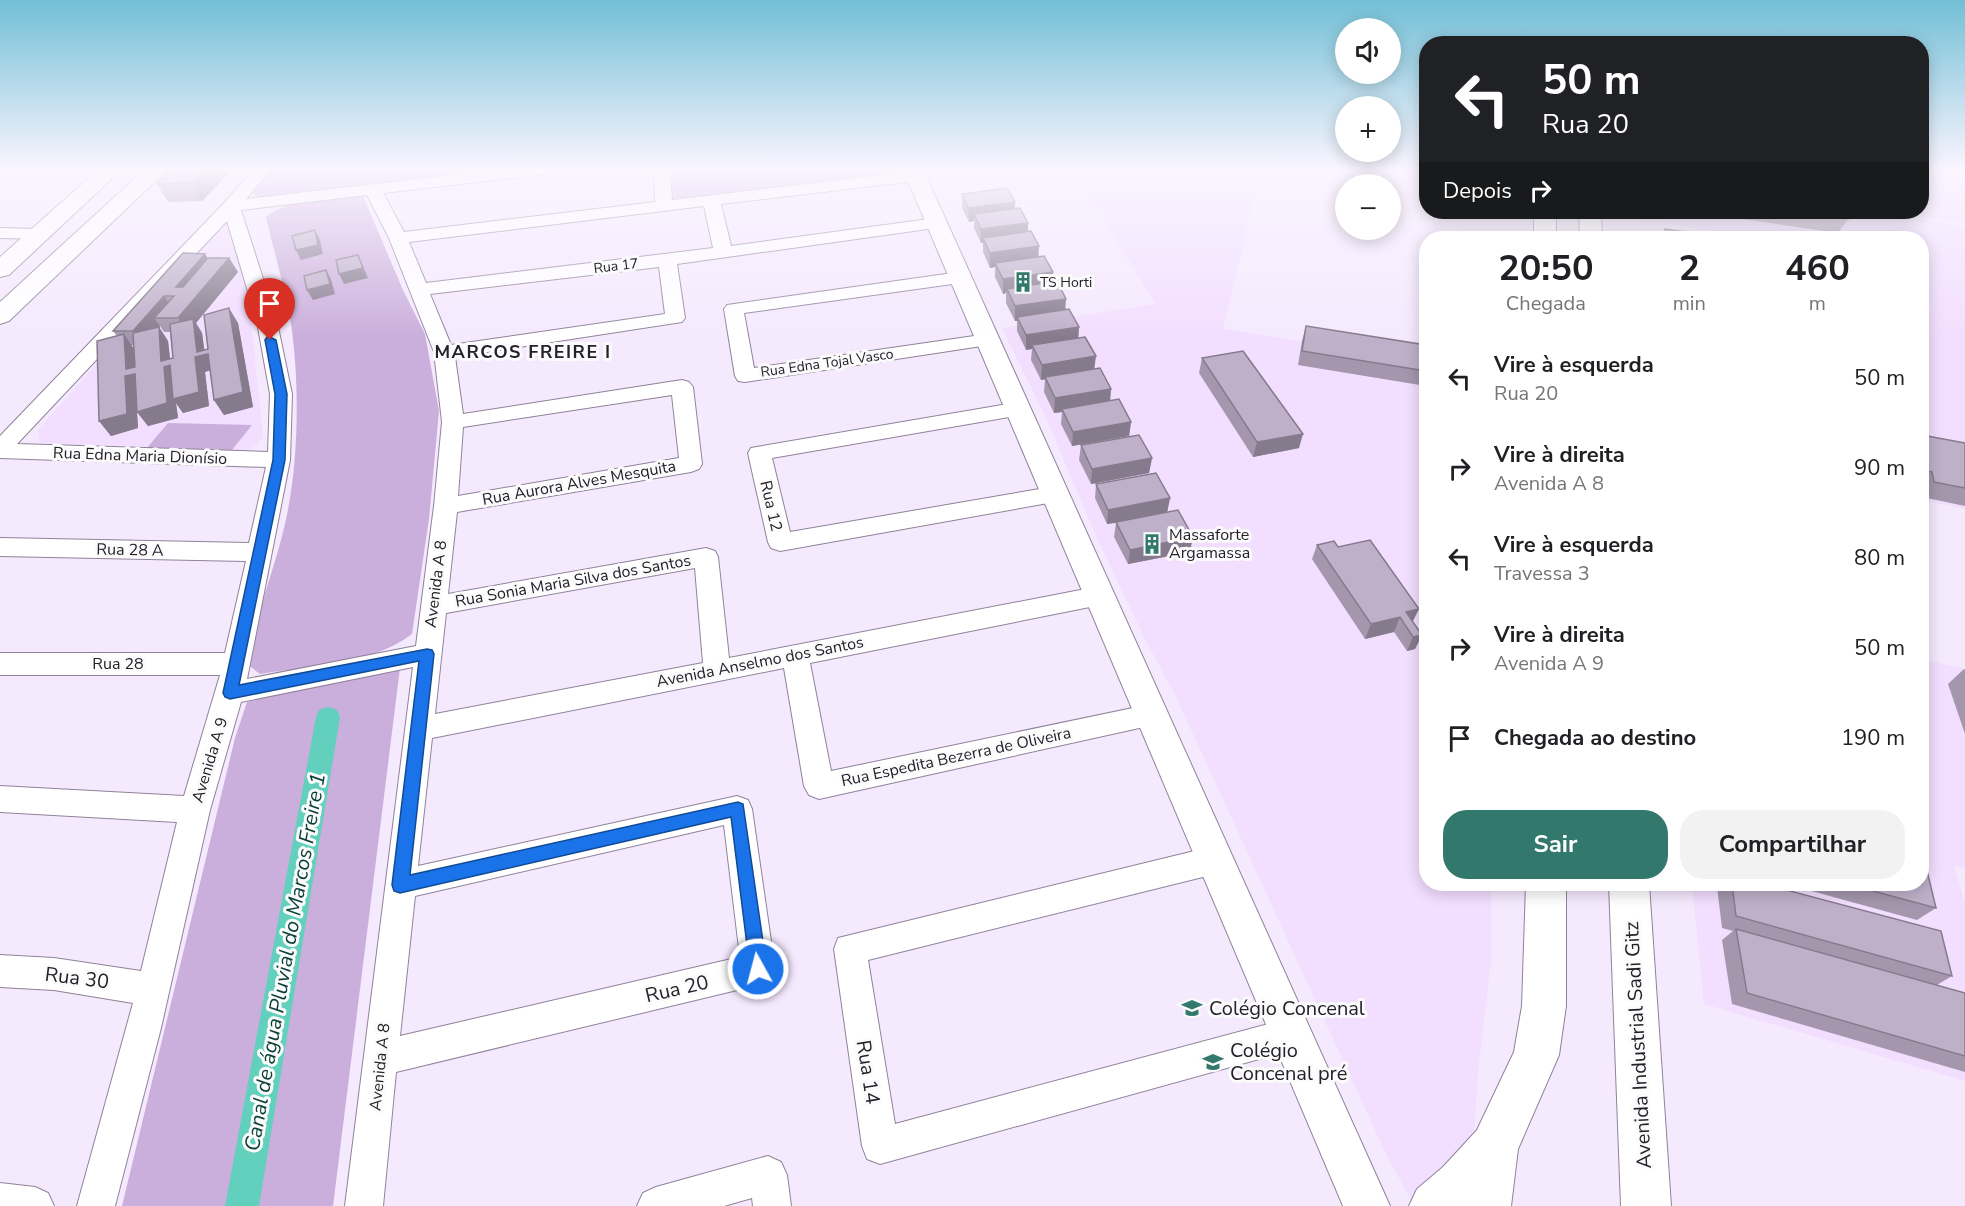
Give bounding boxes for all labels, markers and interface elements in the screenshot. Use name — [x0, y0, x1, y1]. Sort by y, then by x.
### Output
map controls — [1335, 18, 1401, 240]
button: sound — [1335, 18, 1401, 84]
text: 50 m — [1542, 52, 1641, 109]
icon: left — [1443, 60, 1521, 138]
button: + — [1335, 96, 1401, 162]
text: Rua 20 — [1542, 106, 1629, 143]
button: − — [1335, 174, 1401, 240]
icon: right — [1524, 174, 1557, 207]
text: Depois — [1443, 176, 1512, 206]
text: 20:50 — [1498, 244, 1594, 293]
text: 2 — [1678, 244, 1700, 293]
text: 460 — [1785, 244, 1850, 293]
street label: Rua 17 — [592, 254, 640, 278]
building icon: TS Horti — [1011, 270, 1035, 294]
place label: TS Horti — [1040, 273, 1092, 292]
pin — [244, 278, 295, 340]
icon: arrive — [253, 287, 286, 320]
text: Chegada — [1506, 290, 1586, 317]
text: min — [1673, 290, 1706, 317]
text: m — [1809, 290, 1826, 317]
district label: MARCOS FREIRE I — [434, 340, 612, 364]
street label: Rua Edna Tojal Vasco — [759, 344, 895, 382]
text: Vire à esquerda — [1494, 350, 1654, 380]
icon: left — [1443, 362, 1476, 395]
text: 50 m — [1854, 363, 1905, 393]
text: Rua 20 — [1494, 380, 1558, 407]
text: Vire à direita — [1494, 440, 1625, 470]
street label: Rua Edna Maria Dionísio — [53, 442, 228, 470]
icon: right — [1443, 452, 1476, 485]
text: 90 m — [1854, 453, 1905, 483]
street label: Rua Aurora Alves Mesquita — [480, 455, 678, 511]
text: Avenida A 8 — [1494, 470, 1604, 497]
street label: Rua 12 — [754, 478, 788, 534]
place label: Massaforte Argamassa — [1169, 524, 1250, 564]
text: Vire à esquerda — [1494, 530, 1654, 560]
building icon: Massaforte Argamassa — [1140, 532, 1164, 556]
street label: Rua 28 A — [96, 538, 164, 562]
street label: Avenida A 8 — [420, 539, 452, 629]
icon: left — [1443, 542, 1476, 575]
text: 80 m — [1854, 543, 1905, 573]
street label: Rua Sonia Maria Silva dos Santos — [453, 549, 693, 613]
text: Travessa 3 — [1494, 560, 1590, 587]
text: Vire à direita — [1494, 620, 1625, 650]
street label: Avenida Anselmo dos Santos — [655, 631, 865, 693]
icon: right — [1443, 632, 1476, 665]
text: 50 m — [1854, 633, 1905, 663]
text: Avenida A 9 — [1494, 650, 1604, 677]
street label: Rua 28 — [92, 653, 144, 675]
street label: Avenida A 9 — [187, 715, 233, 805]
street label: Rua Espedita Bezerra de Oliveira — [839, 722, 1073, 792]
icon: arrive — [1443, 722, 1476, 755]
text: Chegada ao destino — [1494, 723, 1696, 753]
text: 190 m — [1841, 723, 1905, 753]
water label: Canal de água Pluvial do Marcos Freire 1 — [238, 771, 332, 1153]
button: Sair — [1443, 810, 1668, 879]
button: Compartilhar — [1680, 810, 1905, 879]
street label: Avenida Industrial Sadi Gitz — [1618, 921, 1658, 1169]
position arrow — [726, 937, 790, 1001]
street label: Rua 30 — [43, 961, 111, 995]
street label: Rua 20 — [643, 969, 711, 1009]
place label: Colégio Concenal — [1209, 995, 1365, 1022]
school or university icon: Colégio Concenal — [1180, 996, 1204, 1020]
street label: Avenida A 8 — [364, 1022, 396, 1112]
place label: Colégio Concenal pré — [1230, 1037, 1347, 1087]
street label: Rua 14 — [850, 1038, 886, 1106]
school or university icon: Colégio Concenal pré — [1201, 1050, 1225, 1074]

